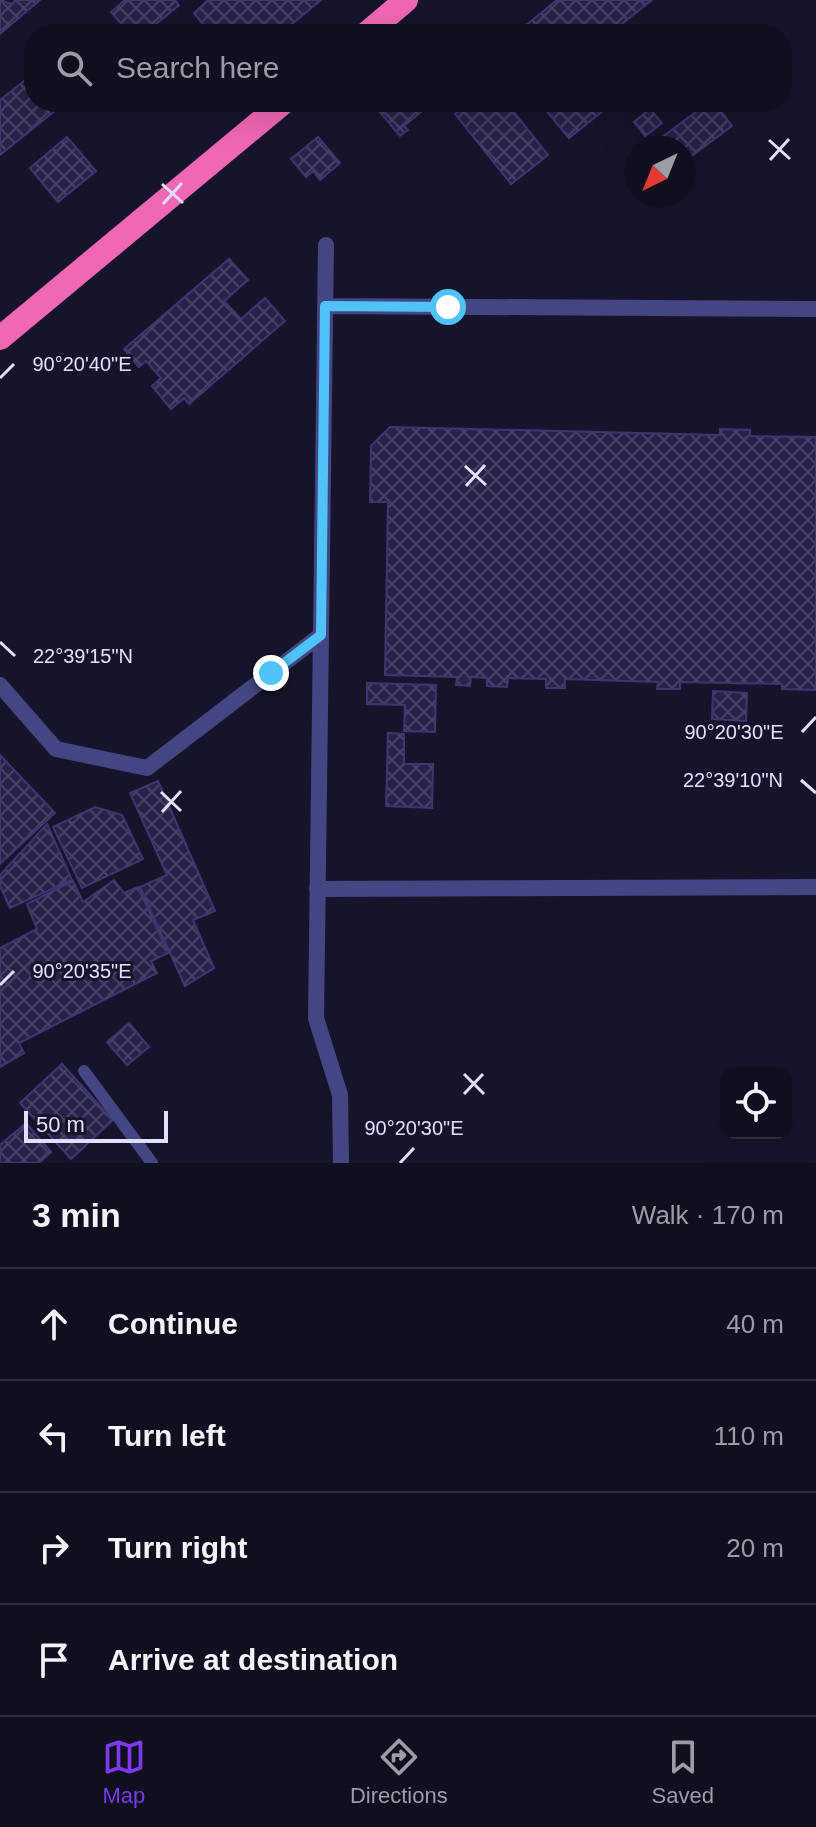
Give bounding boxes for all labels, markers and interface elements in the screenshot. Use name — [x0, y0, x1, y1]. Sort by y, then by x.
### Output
search box — [24, 24, 792, 112]
icon: search — [52, 46, 96, 90]
text: Search here — [116, 51, 279, 84]
north arrow — [624, 136, 696, 208]
route start — [430, 289, 466, 325]
text: 90°20'40"E — [33, 353, 132, 375]
text: 22°39'15"N — [33, 645, 133, 667]
route end — [253, 655, 289, 691]
text: 90°20'30"E — [685, 721, 784, 743]
text: 22°39'10"N — [683, 769, 783, 791]
text: 90°20'35"E — [33, 960, 132, 982]
map controls — [720, 1067, 792, 1139]
button: locate — [720, 1067, 792, 1139]
scale bar — [24, 1107, 168, 1143]
text: 50 m — [36, 1112, 85, 1137]
text: 90°20'30"E — [365, 1117, 464, 1139]
text: 3 min — [32, 1196, 121, 1234]
text: Walk · 170 m — [632, 1200, 784, 1230]
icon: ahead — [32, 1302, 76, 1346]
text: Continue — [108, 1307, 238, 1340]
text: 40 m — [726, 1309, 784, 1339]
icon: left — [32, 1414, 76, 1458]
text: Turn left — [108, 1419, 226, 1452]
text: 110 m — [714, 1421, 784, 1451]
icon: right — [32, 1526, 76, 1570]
text: Turn right — [108, 1531, 247, 1564]
text: 20 m — [726, 1533, 784, 1563]
icon: arrive — [32, 1638, 76, 1682]
text: Arrive at destination — [108, 1643, 398, 1676]
tab: Map — [102, 1735, 146, 1809]
tab: Directions — [350, 1735, 448, 1809]
tab: Saved — [652, 1735, 714, 1809]

